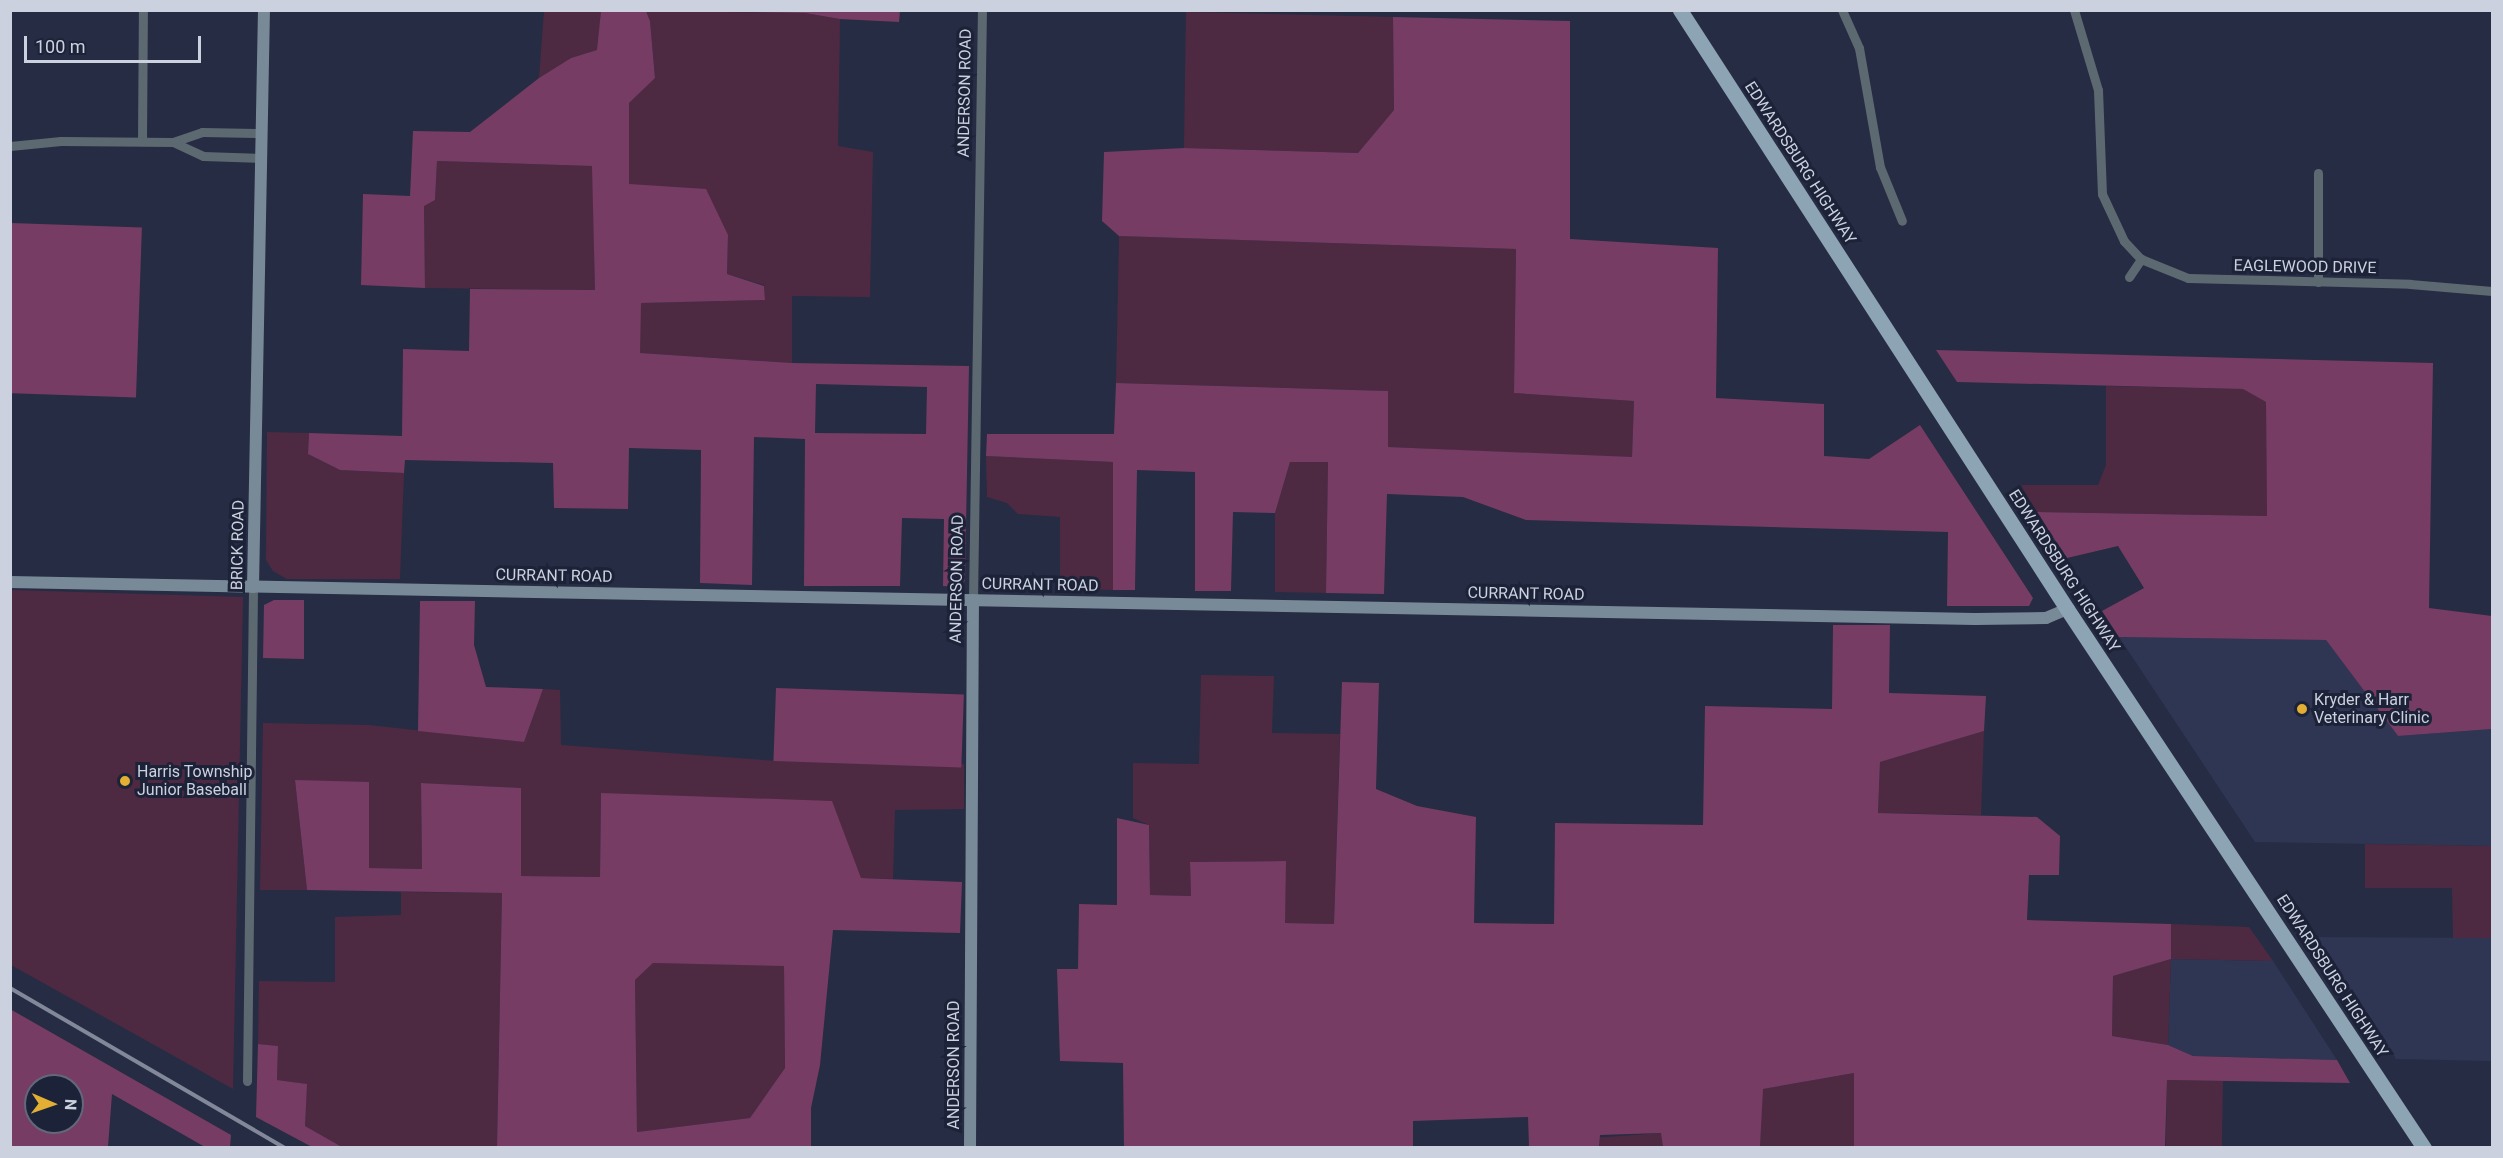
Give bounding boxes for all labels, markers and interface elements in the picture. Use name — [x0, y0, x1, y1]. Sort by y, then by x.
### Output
scale bar — [27, 24, 204, 62]
street label: ANDERSON ROAD — [954, 28, 976, 158]
text: 100 m — [35, 36, 86, 57]
street label: EDWARDSBURG HIGHWAY — [1740, 78, 1860, 248]
street label: EAGLEWOOD DRIVE — [2233, 256, 2377, 278]
street label: EDWARDSBURG HIGHWAY — [2004, 486, 2124, 656]
street label: BRICK ROAD — [228, 500, 248, 590]
street label: ANDERSON ROAD — [946, 514, 968, 644]
street label: CURRANT ROAD — [495, 565, 613, 587]
street label: CURRANT ROAD — [981, 574, 1099, 596]
street label: CURRANT ROAD — [1467, 583, 1585, 605]
place label: Kryder & Harr Veterinary Clinic — [2314, 690, 2429, 728]
marker: Kryder & Harr Veterinary Clinic — [2295, 702, 2309, 716]
place label: Harris Township Junior Baseball — [137, 762, 253, 800]
marker: Harris Township Junior Baseball — [118, 774, 132, 788]
street label: EDWARDSBURG HIGHWAY — [2272, 891, 2392, 1061]
street label: ANDERSON ROAD — [944, 1001, 964, 1129]
north arrow — [24, 1074, 84, 1134]
text: N — [61, 1099, 80, 1111]

